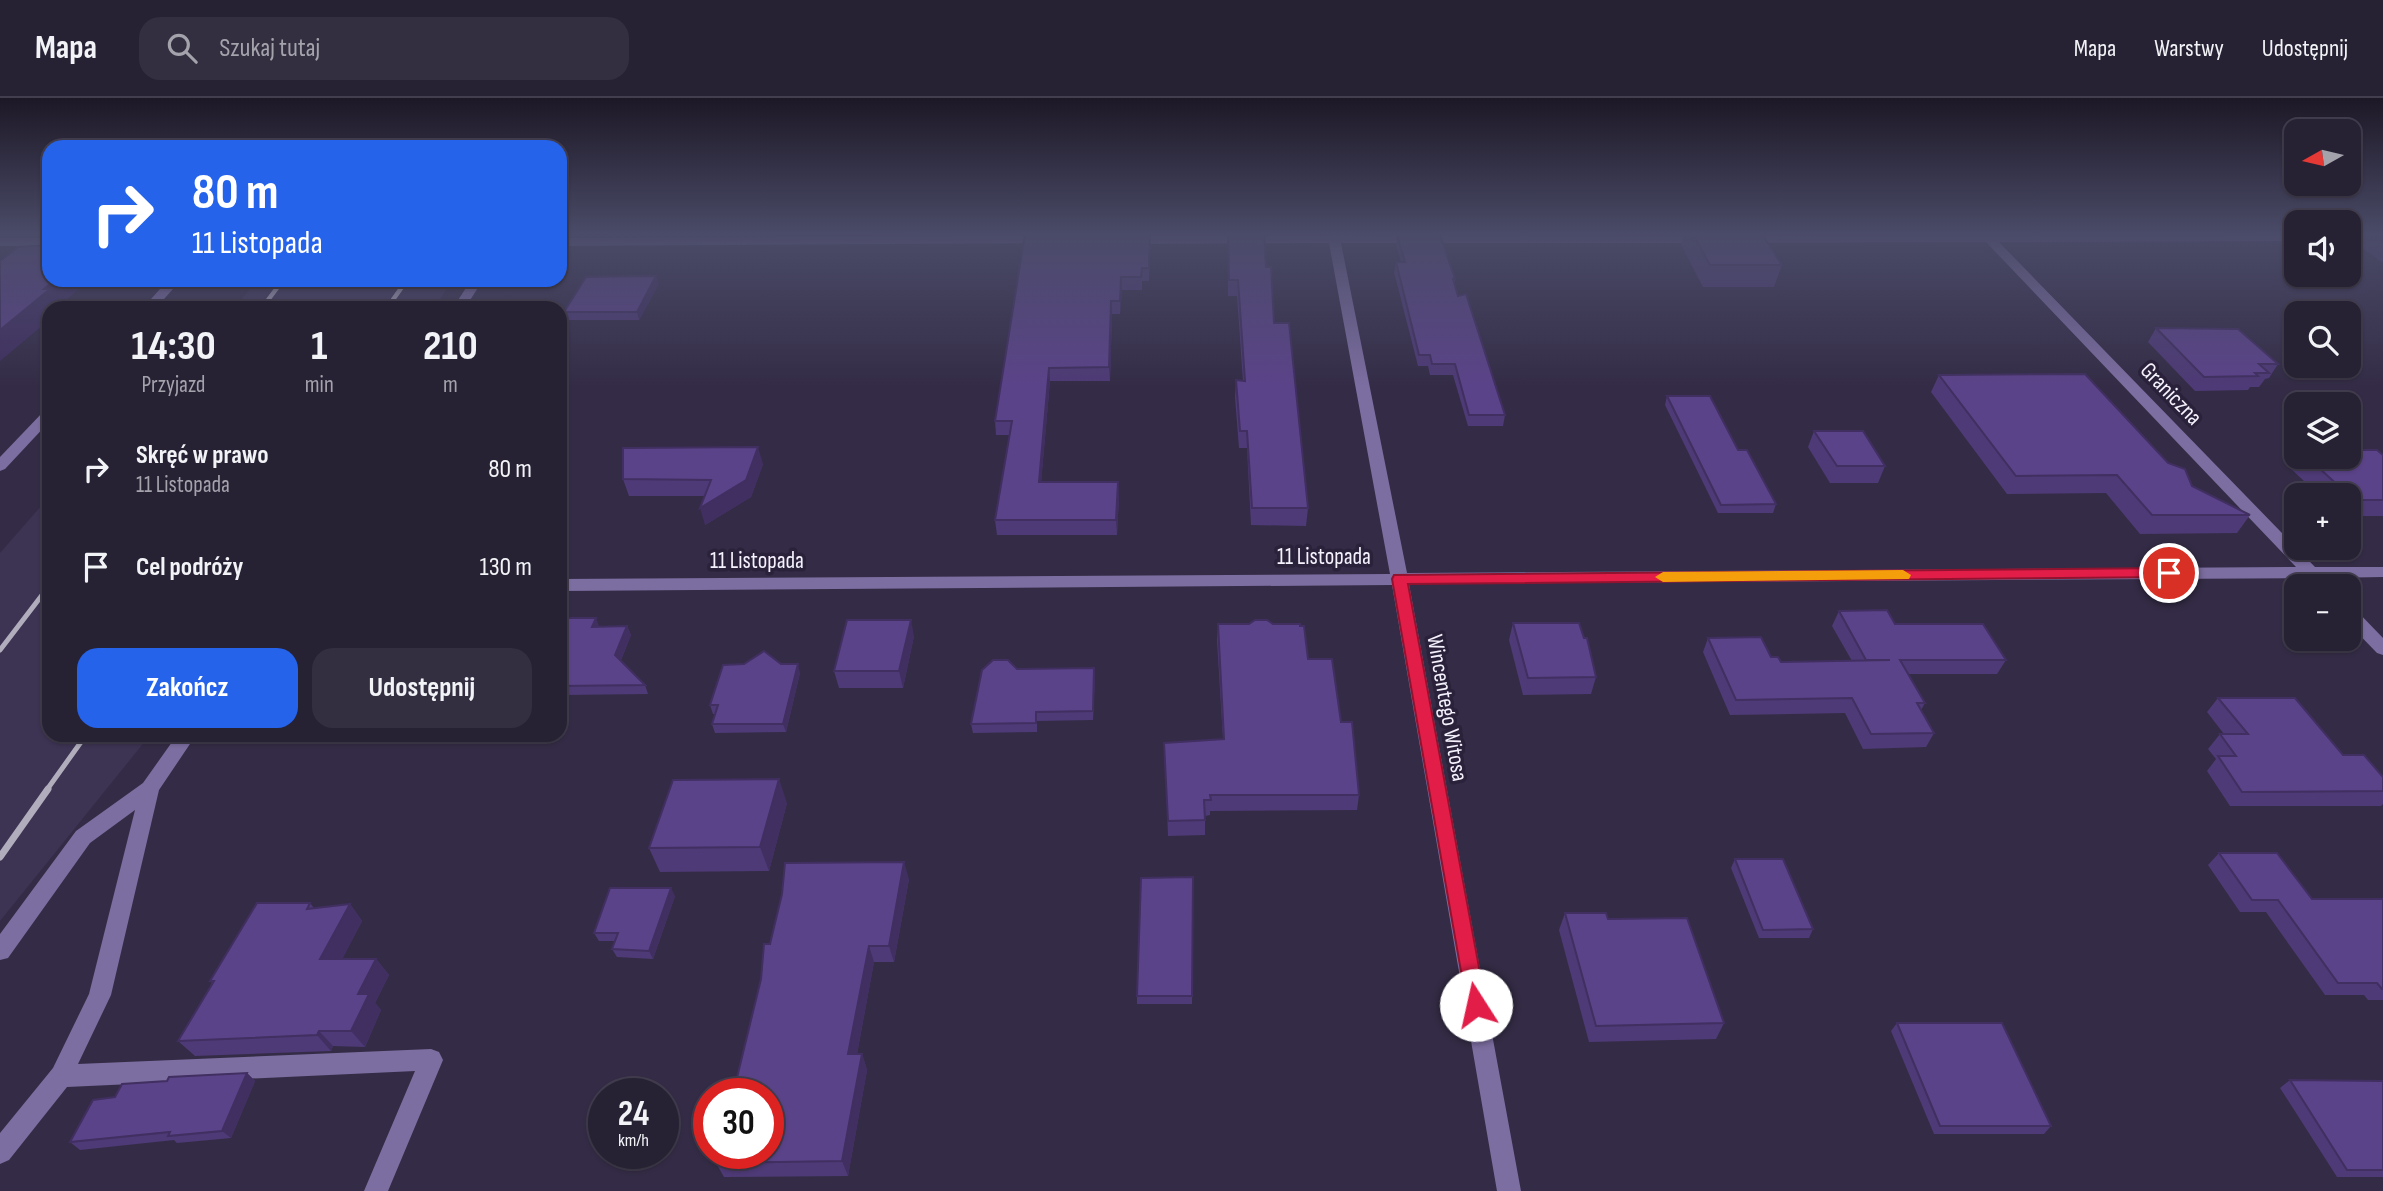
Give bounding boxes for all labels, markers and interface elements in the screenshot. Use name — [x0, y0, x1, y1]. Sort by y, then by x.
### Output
search box — [139, 17, 629, 80]
text: Mapa — [35, 28, 97, 68]
icon: search — [163, 29, 201, 67]
text: Szukaj tutaj — [219, 33, 320, 64]
text: Mapa — [2074, 34, 2116, 63]
text: Warstwy — [2154, 34, 2224, 63]
text: Udostępnij — [2262, 34, 2348, 63]
north arrow — [2284, 119, 2361, 196]
map controls — [2284, 119, 2361, 651]
text: 80 m — [192, 164, 279, 223]
icon: right — [77, 168, 168, 259]
button: sound — [2284, 210, 2361, 287]
text: 11 Listopada — [192, 224, 323, 263]
button: search — [2284, 301, 2361, 378]
text: 14:30 — [131, 321, 216, 372]
text: 1 — [311, 321, 328, 372]
text: 210 — [423, 321, 478, 372]
street label: Graniczna — [2134, 357, 2208, 431]
text: Przyjazd — [141, 371, 205, 399]
text: min — [305, 371, 334, 399]
text: m — [443, 371, 458, 399]
button: layers — [2284, 392, 2361, 469]
text: Skręć w prawo — [136, 440, 269, 471]
icon: right — [77, 450, 115, 488]
text: 80 m — [488, 454, 532, 485]
text: 11 Listopada — [136, 471, 230, 499]
button: + — [2284, 483, 2361, 560]
street label: 11 Listopada — [1277, 543, 1371, 571]
pin — [2139, 543, 2199, 603]
street label: 11 Listopada — [710, 547, 804, 575]
icon: arrive — [77, 548, 115, 586]
text: Cel podróży — [136, 552, 243, 583]
text: 130 m — [480, 552, 532, 583]
icon: arrive — [2150, 554, 2188, 592]
button: − — [2284, 574, 2361, 651]
street label: Wincentego Witosa — [1420, 632, 1474, 784]
button: Zakończ — [77, 648, 298, 728]
button: Udostępnij — [312, 648, 532, 728]
position arrow — [1439, 968, 1513, 1042]
speed limit sign: 30 — [693, 1078, 784, 1169]
text: 24 — [618, 1093, 649, 1136]
text: km/h — [618, 1130, 649, 1151]

